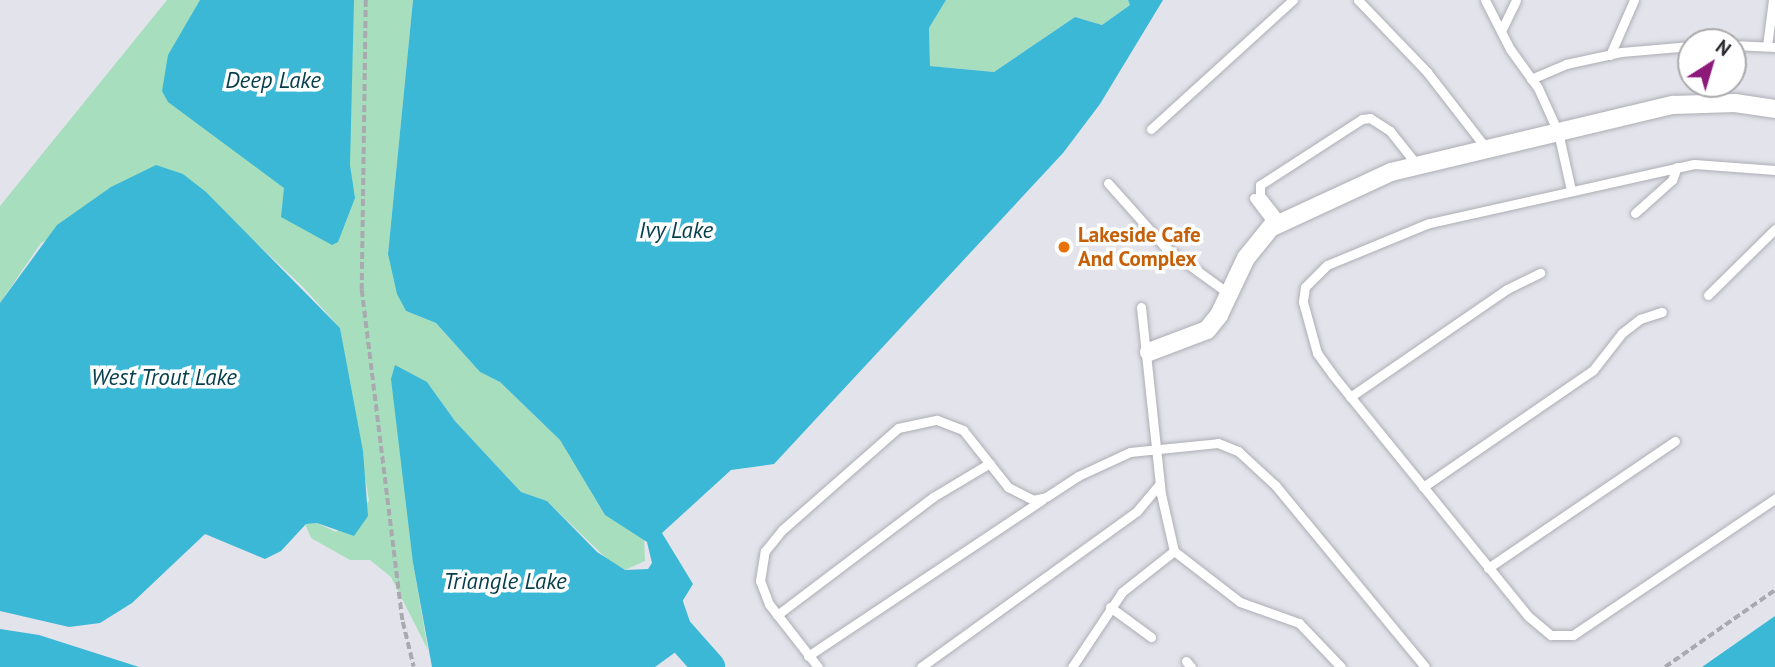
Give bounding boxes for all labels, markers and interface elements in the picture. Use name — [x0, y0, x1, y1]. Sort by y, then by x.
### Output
north arrow — [1677, 28, 1747, 98]
text: N — [1711, 34, 1736, 61]
water label: Deep Lake — [225, 66, 321, 94]
water label: Ivy Lake — [638, 216, 714, 244]
place label: Lakeside Cafe And Complex — [1078, 222, 1201, 272]
marker: Lakeside Cafe And Complex — [1056, 239, 1072, 255]
water label: West Trout Lake — [91, 363, 237, 391]
water label: Triangle Lake — [443, 567, 567, 595]

